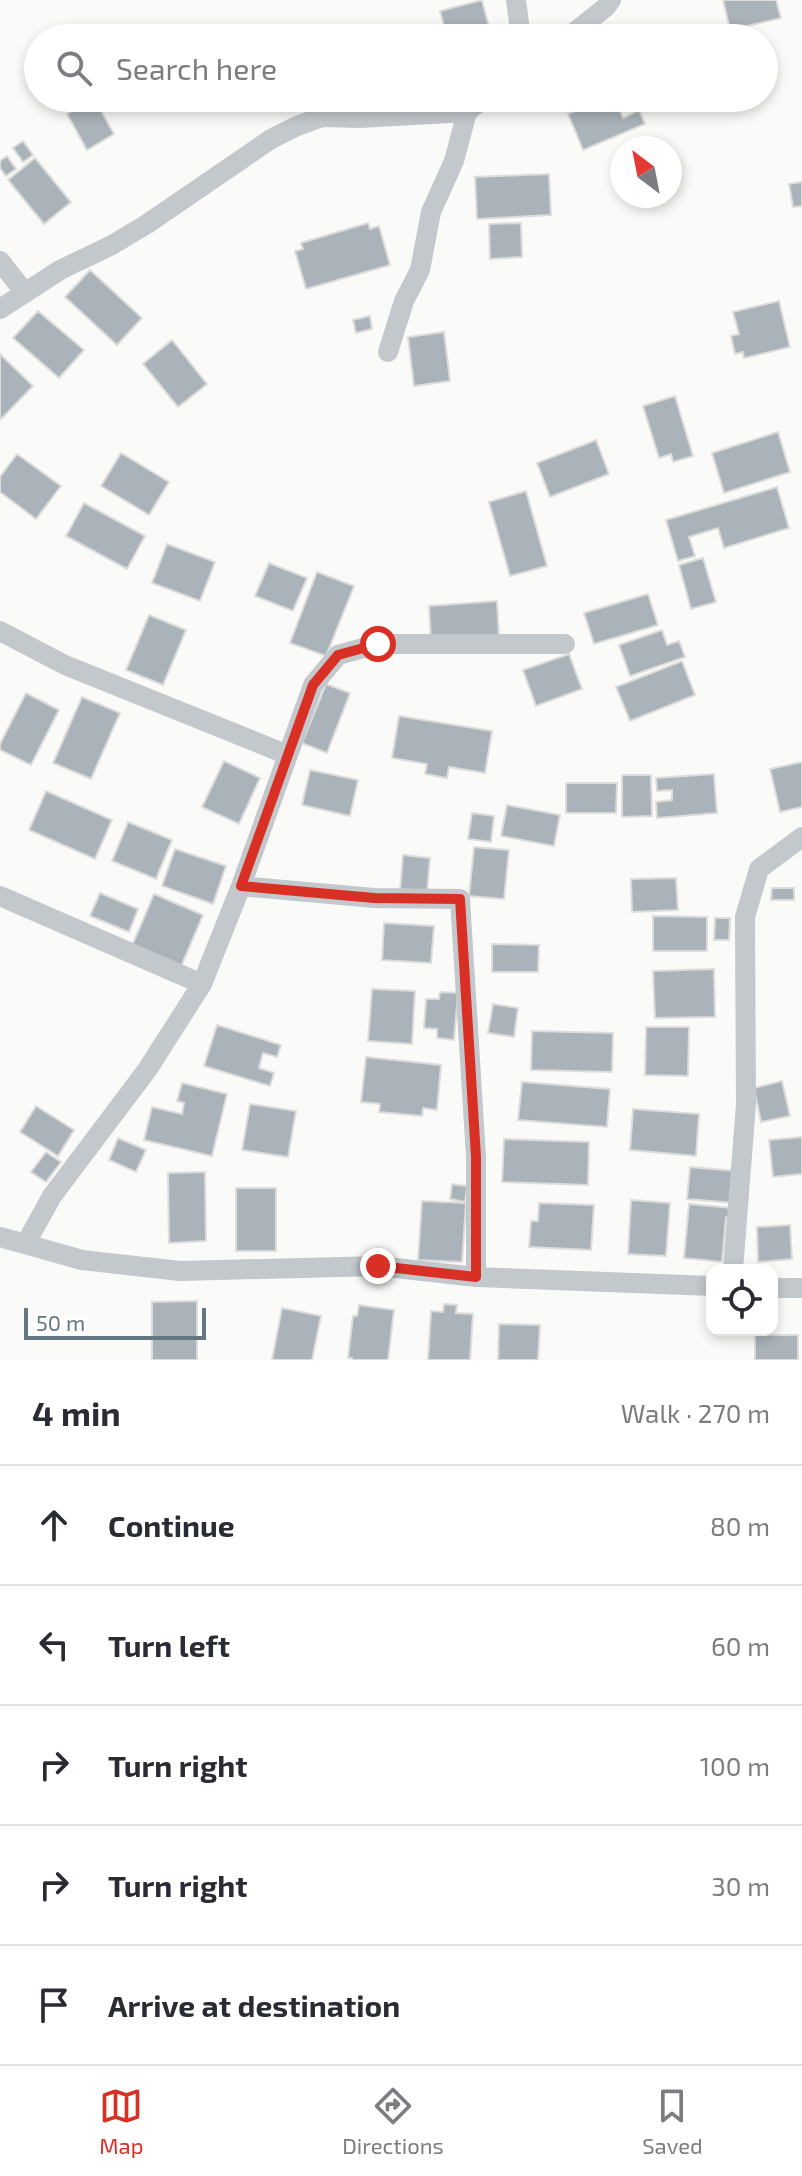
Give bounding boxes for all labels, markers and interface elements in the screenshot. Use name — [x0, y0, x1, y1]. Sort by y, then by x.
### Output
search box — [24, 24, 778, 112]
icon: search — [52, 46, 96, 90]
text: Search here — [116, 50, 277, 86]
north arrow — [610, 136, 682, 208]
route start — [360, 626, 396, 662]
route end — [360, 1248, 396, 1284]
map controls — [706, 1264, 778, 1336]
button: locate — [706, 1264, 778, 1336]
scale bar — [24, 1304, 206, 1340]
text: 50 m — [36, 1309, 85, 1335]
text: 4 min — [32, 1392, 121, 1433]
text: Walk · 270 m — [621, 1397, 770, 1428]
icon: ahead — [32, 1503, 76, 1547]
text: Continue — [108, 1507, 235, 1543]
text: 80 m — [710, 1510, 770, 1541]
icon: left — [32, 1623, 76, 1667]
text: Turn left — [108, 1627, 230, 1663]
text: 60 m — [711, 1630, 770, 1661]
icon: right — [32, 1743, 76, 1787]
text: Turn right — [108, 1747, 248, 1783]
text: 100 m — [700, 1750, 770, 1781]
icon: right — [32, 1863, 76, 1907]
text: Turn right — [108, 1867, 248, 1903]
text: 30 m — [711, 1870, 770, 1901]
icon: arrive — [32, 1983, 76, 2027]
text: Arrive at destination — [108, 1987, 400, 2023]
tab: Map — [99, 2084, 143, 2158]
tab: Directions — [342, 2084, 444, 2158]
tab: Saved — [642, 2084, 703, 2158]

